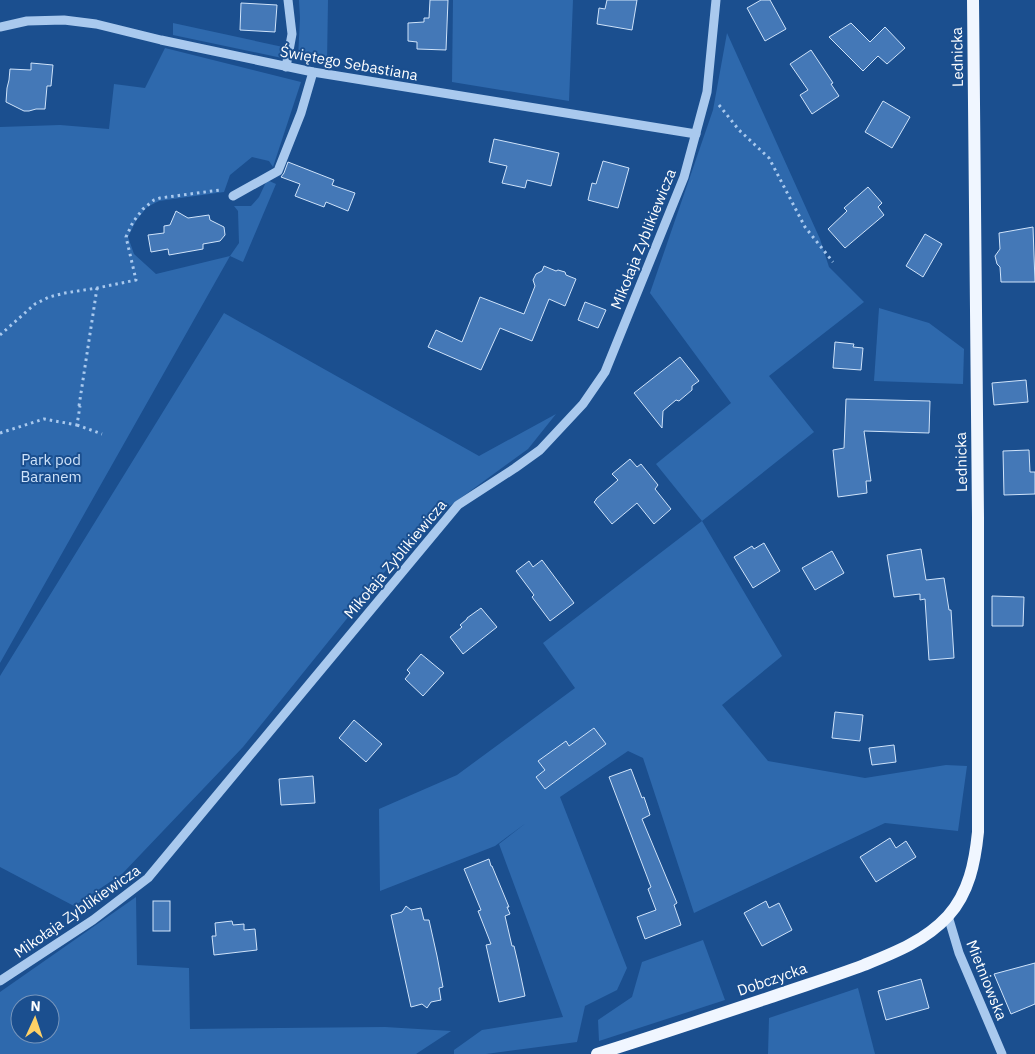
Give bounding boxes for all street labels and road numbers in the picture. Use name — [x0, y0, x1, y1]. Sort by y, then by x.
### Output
street label: Lednicka — [947, 27, 967, 87]
street label: Świętego Sebastiana — [278, 42, 420, 84]
street label: Mikołaja Zyblikiewicza — [606, 166, 680, 312]
street label: Lednicka — [951, 432, 971, 492]
street label: Mikołaja Zyblikiewicza — [340, 496, 450, 622]
street label: Mikołaja Zyblikiewicza — [10, 860, 144, 962]
street label: Mietniowska — [962, 937, 1012, 1023]
street label: Dobczycka — [735, 958, 809, 1000]

